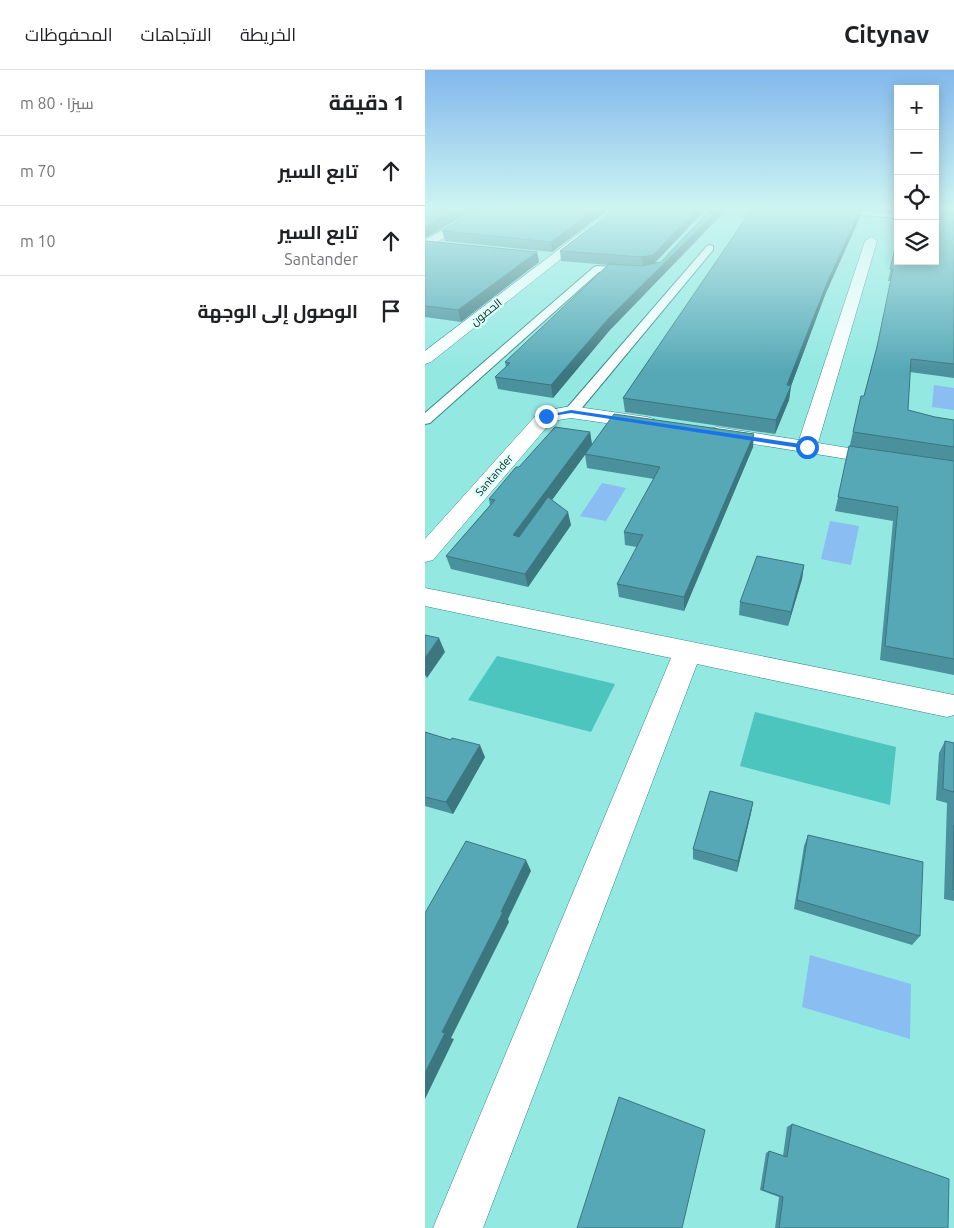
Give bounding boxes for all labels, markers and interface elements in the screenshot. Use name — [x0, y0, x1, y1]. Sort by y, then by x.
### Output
text: Citynav — [844, 21, 929, 48]
text: المحفوظات — [25, 24, 113, 44]
text: الاتجاهات — [141, 24, 212, 44]
text: الخريطة — [240, 24, 296, 44]
map controls — [894, 85, 939, 265]
button: + — [894, 85, 939, 130]
text: 1 دقيقة — [329, 90, 405, 114]
text: سيرًا · 80 m — [20, 94, 94, 112]
button: − — [894, 130, 939, 175]
icon: ahead — [377, 157, 405, 185]
text: تابع السير — [278, 160, 358, 182]
text: 70 m — [20, 162, 56, 180]
button: locate — [894, 175, 939, 220]
button: layers — [894, 220, 939, 265]
text: تابع السير — [278, 221, 358, 243]
icon: ahead — [377, 227, 405, 255]
text: 10 m — [20, 232, 56, 250]
text: Santander — [284, 250, 358, 268]
street label: الحصون — [468, 296, 504, 329]
icon: arrive — [377, 297, 405, 325]
text: الوصول إلى الوجهة — [198, 300, 358, 322]
route end — [535, 405, 558, 428]
route start — [796, 436, 819, 459]
street label: Santander — [473, 451, 516, 498]

